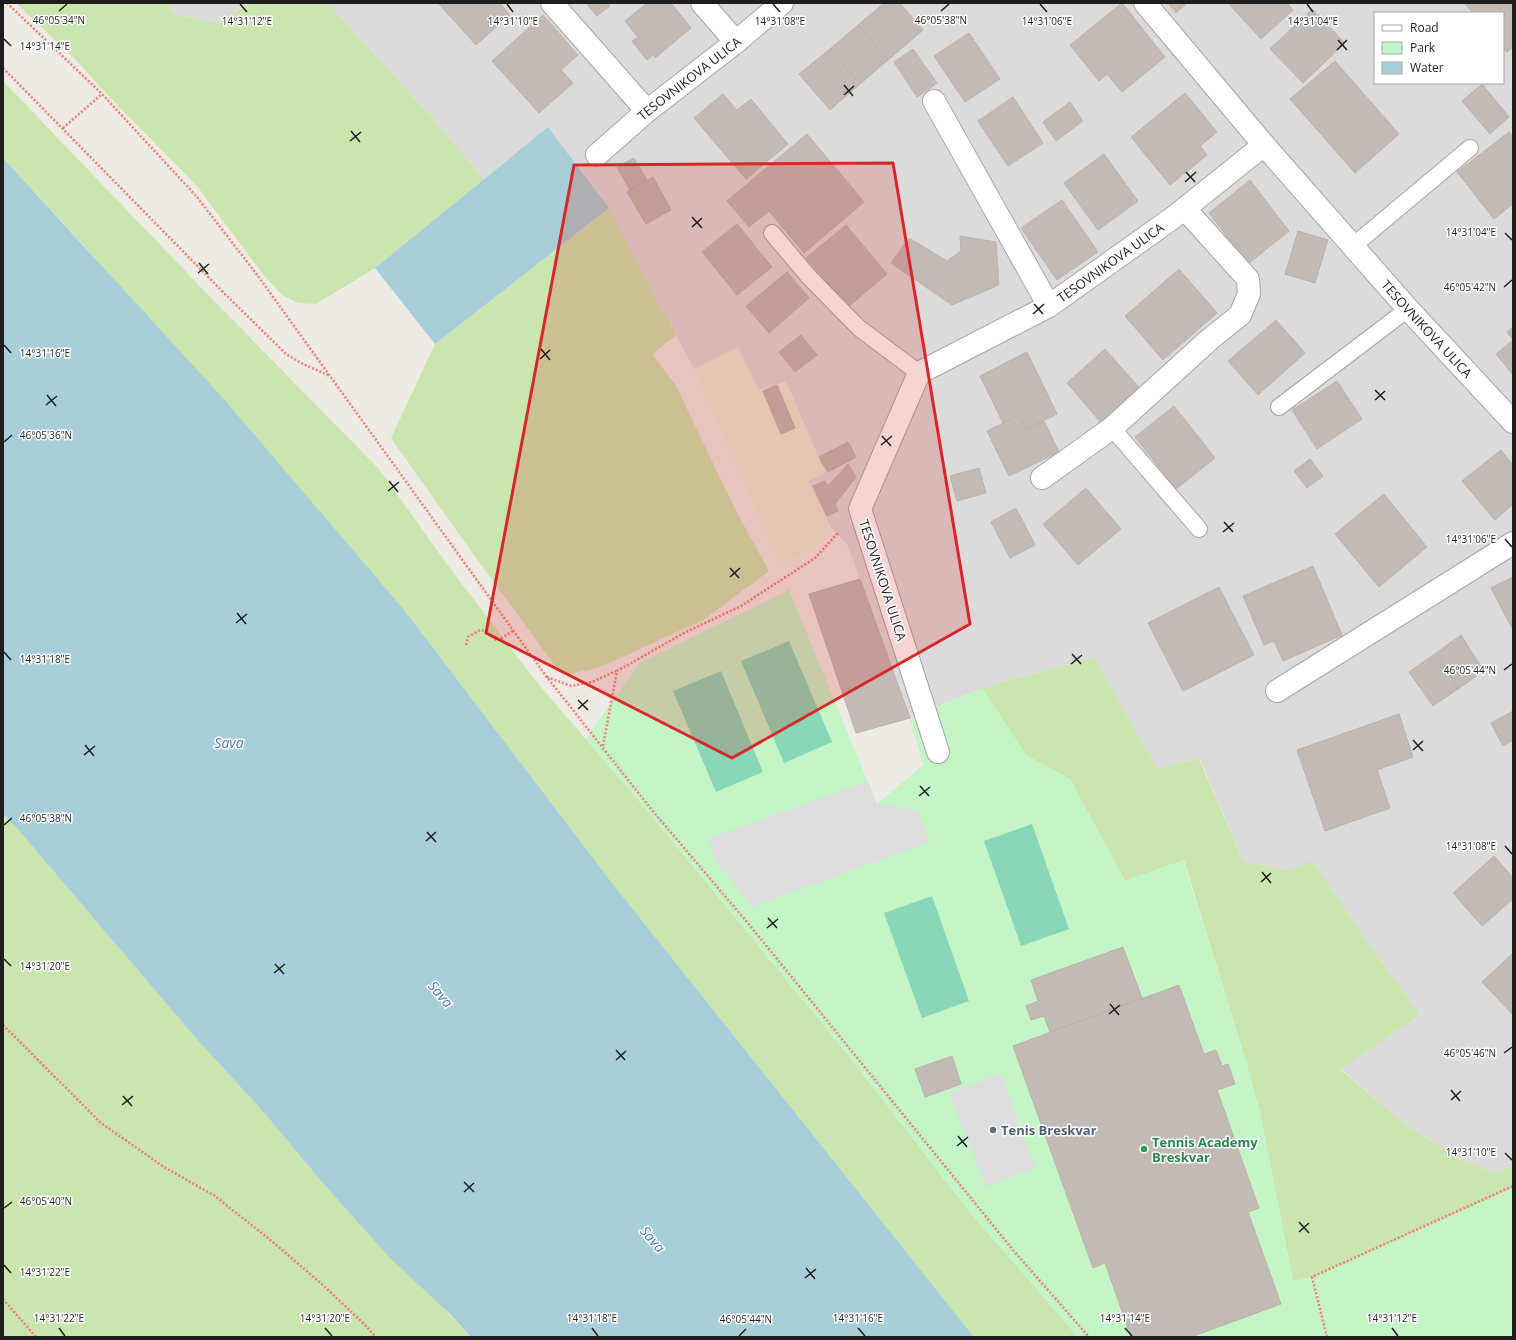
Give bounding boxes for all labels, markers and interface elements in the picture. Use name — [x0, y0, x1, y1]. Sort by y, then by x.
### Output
legend — [1374, 12, 1504, 84]
text: 46°05'34"N — [33, 13, 85, 27]
text: 46°05'38"N — [915, 13, 967, 27]
text: 14°31'12"E — [222, 14, 272, 28]
text: 14°31'10"E — [488, 14, 538, 28]
text: 14°31'08"E — [755, 14, 805, 28]
text: 14°31'06"E — [1022, 14, 1072, 28]
text: 14°31'04"E — [1288, 14, 1338, 28]
text: Road — [1410, 19, 1439, 36]
street label: TESOVNIKOVA ULICA — [634, 32, 746, 124]
text: 14°31'14"E — [20, 39, 70, 53]
text: Park — [1410, 39, 1436, 56]
text: Water — [1410, 59, 1444, 76]
street label: TESOVNIKOVA ULICA — [1054, 218, 1168, 306]
text: 14°31'04"E — [1446, 225, 1496, 239]
street label: TESOVNIKOVA ULICA — [1378, 276, 1477, 382]
text: 46°05'42"N — [1444, 280, 1496, 294]
text: 14°31'16"E — [20, 346, 70, 360]
text: 46°05'36"N — [20, 428, 72, 442]
street label: TESOVNIKOVA ULICA — [855, 517, 911, 644]
text: 14°31'06"E — [1446, 532, 1496, 546]
text: 14°31'18"E — [20, 652, 70, 666]
text: 46°05'44"N — [1444, 663, 1496, 677]
water label: Sava — [214, 733, 244, 752]
text: 46°05'38"N — [20, 811, 72, 825]
text: 14°31'08"E — [1446, 839, 1496, 853]
text: 14°31'20"E — [20, 959, 70, 973]
water label: Sava — [424, 977, 458, 1011]
text: 46°05'46"N — [1444, 1046, 1496, 1060]
place label: Tenis Breskvar — [1001, 1121, 1097, 1139]
marker: Tenis Breskvar — [988, 1125, 998, 1135]
place label: Tennis Academy Breskvar — [1152, 1133, 1258, 1166]
marker: Tennis Academy Breskvar — [1139, 1144, 1149, 1154]
text: 14°31'10"E — [1446, 1145, 1496, 1159]
text: 46°05'40"N — [20, 1194, 72, 1208]
water label: Sava — [636, 1222, 670, 1256]
text: 14°31'22"E — [20, 1265, 70, 1279]
text: 14°31'22"E — [34, 1311, 84, 1325]
text: 14°31'20"E — [300, 1311, 350, 1325]
text: 14°31'18"E — [567, 1311, 617, 1325]
text: 14°31'16"E — [833, 1311, 883, 1325]
text: 14°31'14"E — [1100, 1311, 1150, 1325]
text: 14°31'12"E — [1367, 1311, 1417, 1325]
text: 46°05'44"N — [720, 1312, 772, 1326]

